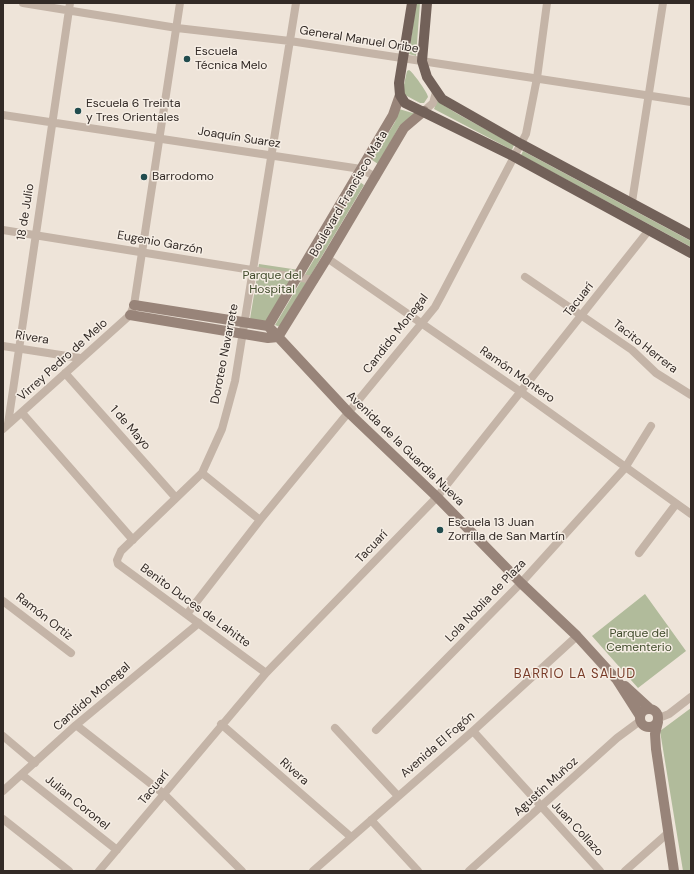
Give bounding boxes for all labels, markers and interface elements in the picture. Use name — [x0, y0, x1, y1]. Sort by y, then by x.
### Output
street label: General Manuel Oribe — [298, 23, 420, 57]
place label: Escuela Técnica Melo — [195, 45, 267, 73]
marker: Escuela Técnica Melo — [182, 54, 192, 64]
place label: Escuela 6 Treinta y Tres Orientales — [86, 97, 181, 125]
marker: Escuela 6 Treinta y Tres Orientales — [73, 106, 83, 116]
street label: Joaquín Suarez — [197, 124, 281, 152]
street label: Boulevard Francisco Mata — [307, 129, 391, 259]
place label: Barrodomo — [152, 170, 214, 184]
marker: Barrodomo — [139, 172, 149, 182]
street label: 18 de Julio — [14, 183, 38, 241]
street label: Eugenio Garzón — [116, 228, 204, 258]
park label: Parque del Hospital — [243, 269, 301, 297]
street label: Tacuarí — [561, 280, 597, 320]
street label: Candido Monegal — [360, 291, 432, 377]
street label: Doroteo Navarrete — [208, 303, 242, 405]
street label: Virrey Pedro de Melo — [15, 316, 111, 404]
street label: Tacito Herrera — [610, 317, 680, 377]
street label: Rivera — [14, 328, 50, 348]
street label: Ramón Montero — [477, 344, 557, 406]
street label: Avenida de la Guardia Nueva — [343, 389, 467, 509]
street label: 1 de Mayo — [107, 403, 153, 453]
place label: Escuela 13 Juan Zorrilla de San Martín — [448, 516, 565, 544]
marker: Escuela 13 Juan Zorrilla de San Martín — [435, 525, 445, 535]
street label: Tacuarí — [353, 528, 391, 566]
street label: Lola Noblia de Plaza — [443, 557, 529, 645]
street label: Benito Duces de Lahitte — [137, 561, 253, 651]
street label: Ramón Ortiz — [13, 590, 75, 644]
park label: Parque del Cementerio — [606, 627, 672, 655]
street label: Candido Monegal — [51, 660, 133, 734]
district label: BARRIO LA SALUD — [514, 667, 636, 683]
street label: Avenida El Fogón — [398, 709, 478, 781]
street label: Agustín Muñoz — [511, 754, 581, 820]
street label: Rivera — [277, 755, 311, 789]
street label: Tacuarí — [136, 768, 172, 808]
street label: Julian Coronel — [42, 773, 112, 833]
street label: Juan Collazo — [548, 799, 606, 859]

